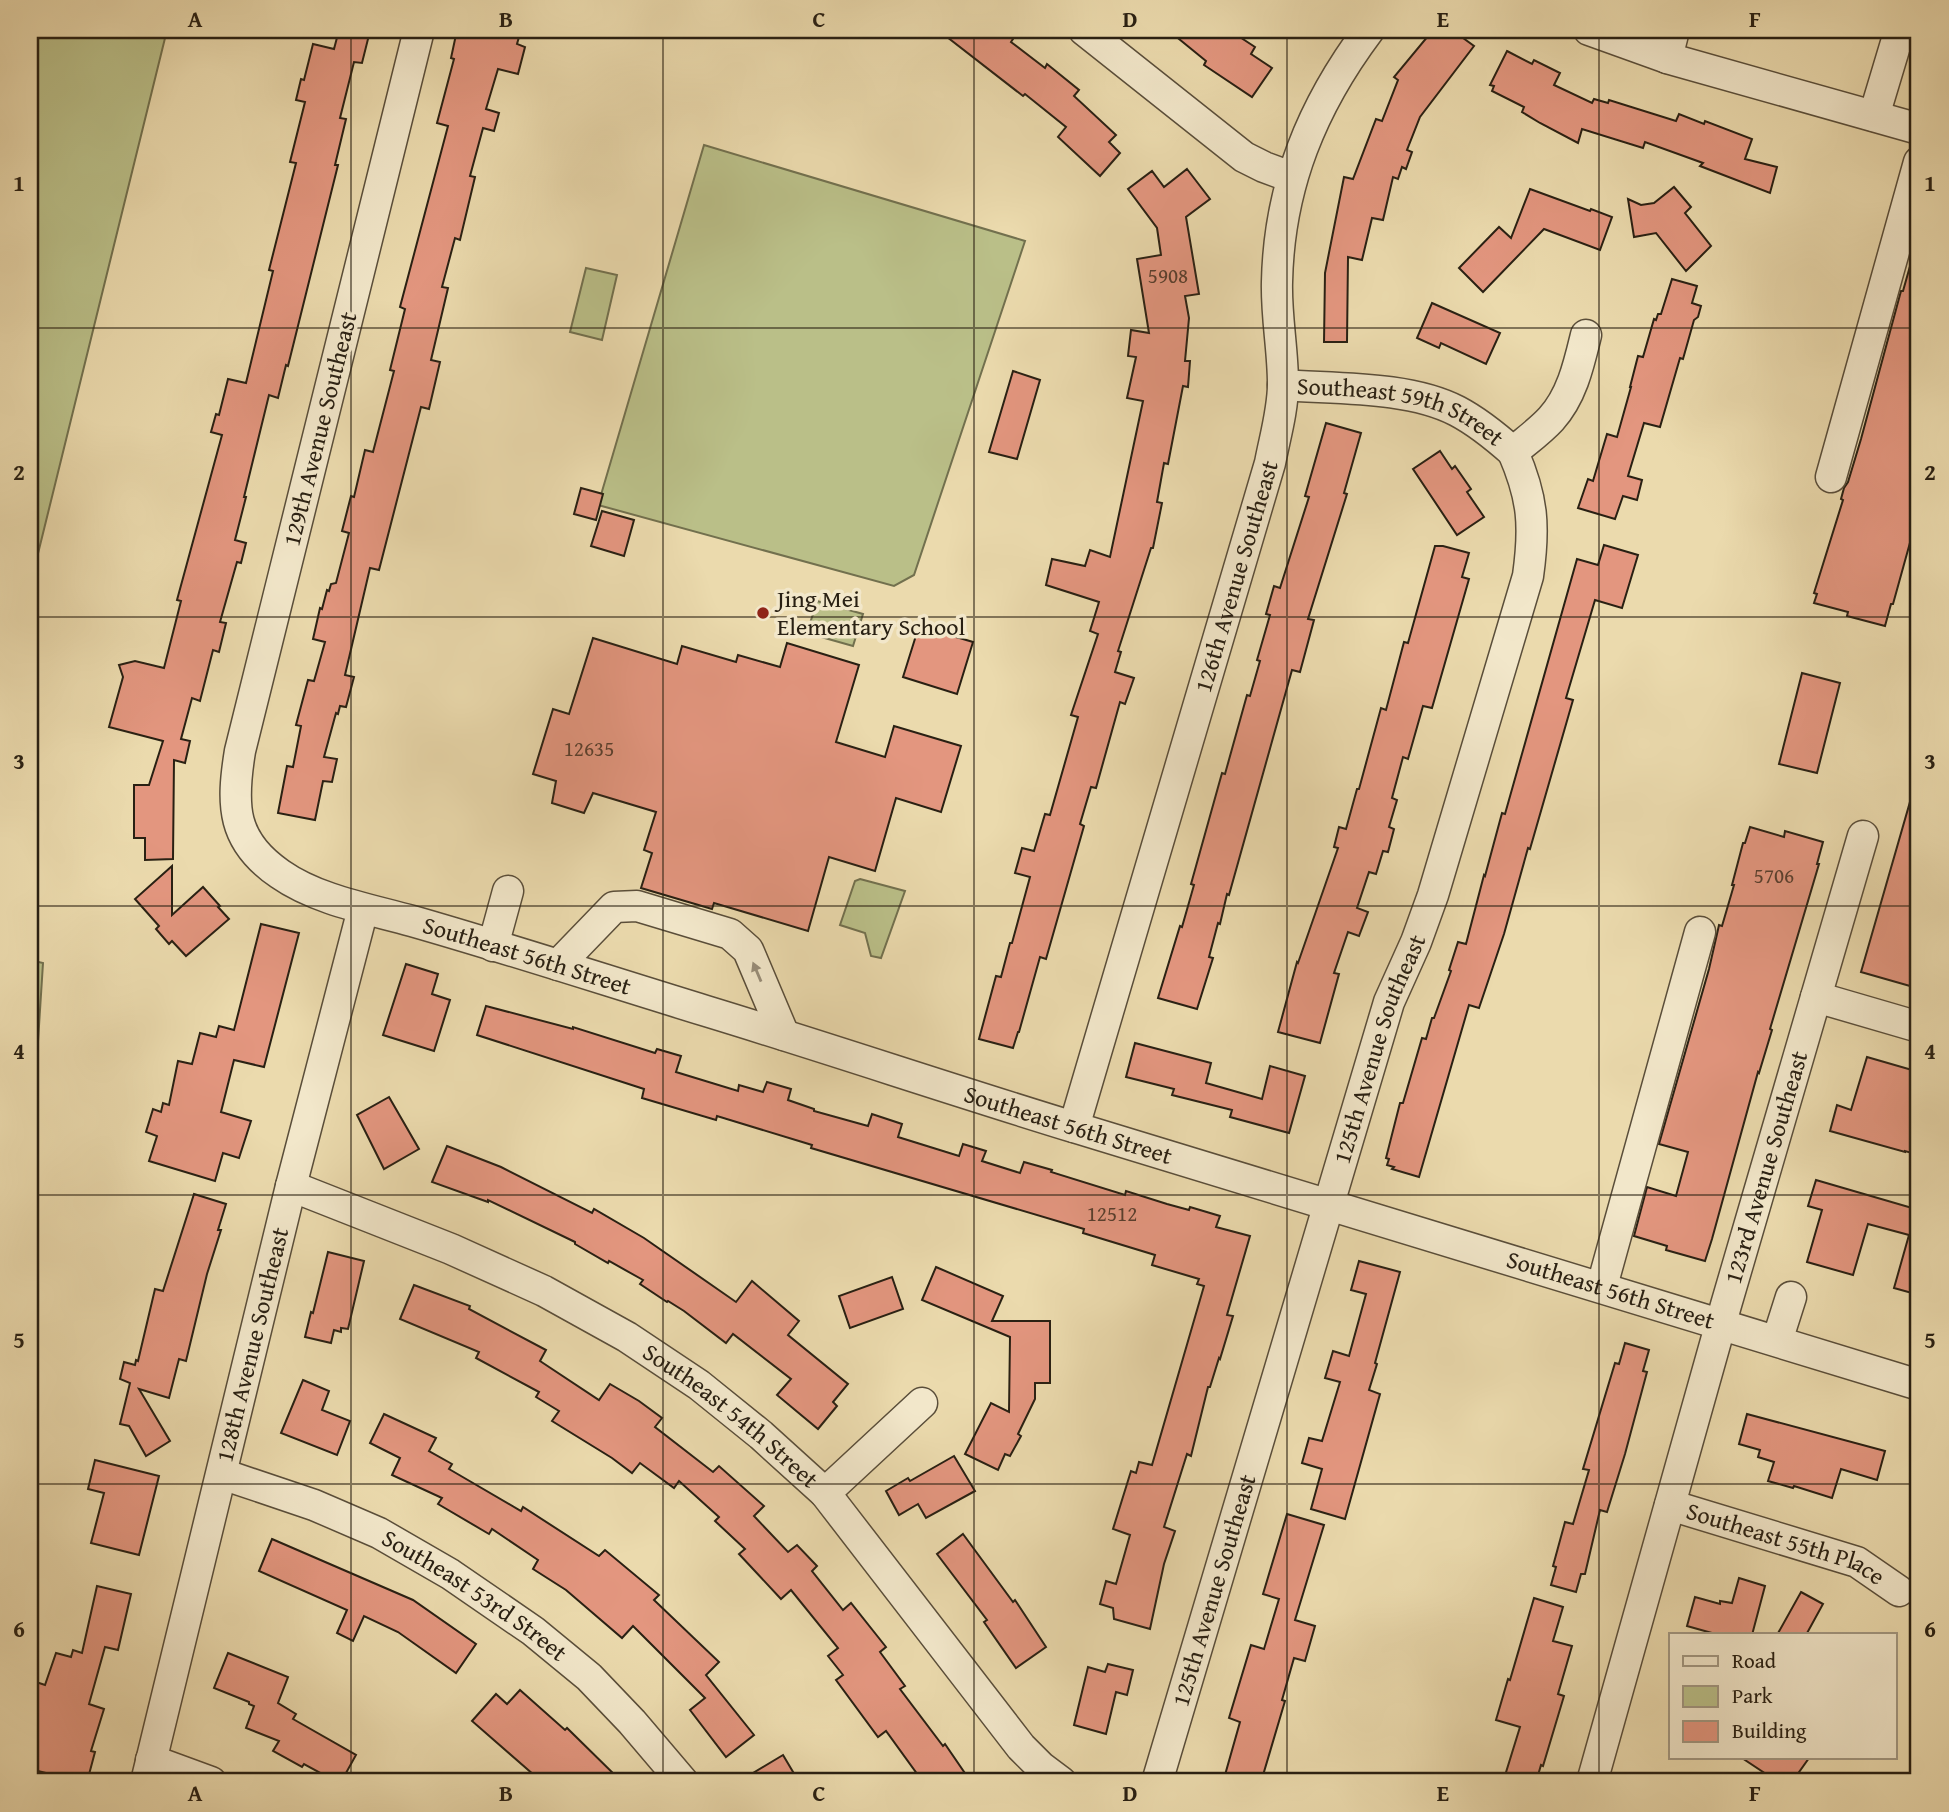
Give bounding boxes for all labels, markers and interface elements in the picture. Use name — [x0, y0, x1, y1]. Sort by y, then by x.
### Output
text: A — [188, 2, 203, 35]
text: B — [499, 2, 513, 35]
text: C — [812, 2, 826, 35]
text: D — [1123, 2, 1138, 35]
text: E — [1437, 2, 1449, 35]
text: F — [1749, 2, 1761, 35]
text: 1 — [13, 166, 25, 199]
text: 1 — [1924, 166, 1936, 199]
house number: 5908 — [1148, 260, 1188, 291]
street label: 129th Avenue Southeast — [273, 307, 366, 550]
street label: Southeast 59th Street — [1296, 368, 1512, 454]
text: 2 — [13, 455, 25, 488]
text: 2 — [1924, 455, 1936, 488]
street label: 126th Avenue Southeast — [1185, 456, 1287, 697]
place label: Jing Mei Elementary School — [774, 581, 965, 644]
marker: Jing Mei Elementary School — [755, 605, 771, 621]
house number: 12635 — [564, 733, 614, 764]
text: 3 — [13, 744, 25, 777]
text: 3 — [1924, 744, 1936, 777]
house number: 5706 — [1754, 860, 1794, 891]
street label: Southeast 56th Street — [419, 907, 636, 1004]
street label: 125th Avenue Southeast — [1324, 929, 1434, 1168]
one-way arrow — [752, 961, 763, 982]
text: 4 — [13, 1034, 25, 1067]
text: 4 — [1924, 1034, 1936, 1067]
street label: 123rd Avenue Southeast — [1715, 1046, 1817, 1288]
street label: Southeast 56th Street — [960, 1076, 1177, 1173]
house number: 12512 — [1087, 1198, 1137, 1229]
street label: 128th Avenue Southeast — [206, 1223, 297, 1466]
street label: Southeast 56th Street — [1502, 1241, 1720, 1338]
text: 5 — [13, 1323, 25, 1356]
text: 5 — [1924, 1323, 1936, 1356]
street label: Southeast 54th Street — [636, 1334, 827, 1496]
street label: 125th Avenue Southeast — [1162, 1469, 1265, 1710]
street label: Southeast 55th Place — [1682, 1493, 1892, 1593]
street label: Southeast 53rd Street — [376, 1520, 576, 1670]
text: 6 — [13, 1612, 25, 1645]
text: 6 — [1924, 1612, 1936, 1645]
legend — [1669, 1633, 1896, 1759]
text: Road — [1732, 1645, 1777, 1676]
text: Park — [1732, 1680, 1773, 1711]
text: Building — [1732, 1715, 1807, 1746]
text: A — [188, 1776, 203, 1809]
text: B — [499, 1776, 513, 1809]
text: C — [812, 1776, 826, 1809]
text: D — [1123, 1776, 1138, 1809]
text: E — [1437, 1776, 1449, 1809]
text: F — [1749, 1776, 1761, 1809]

